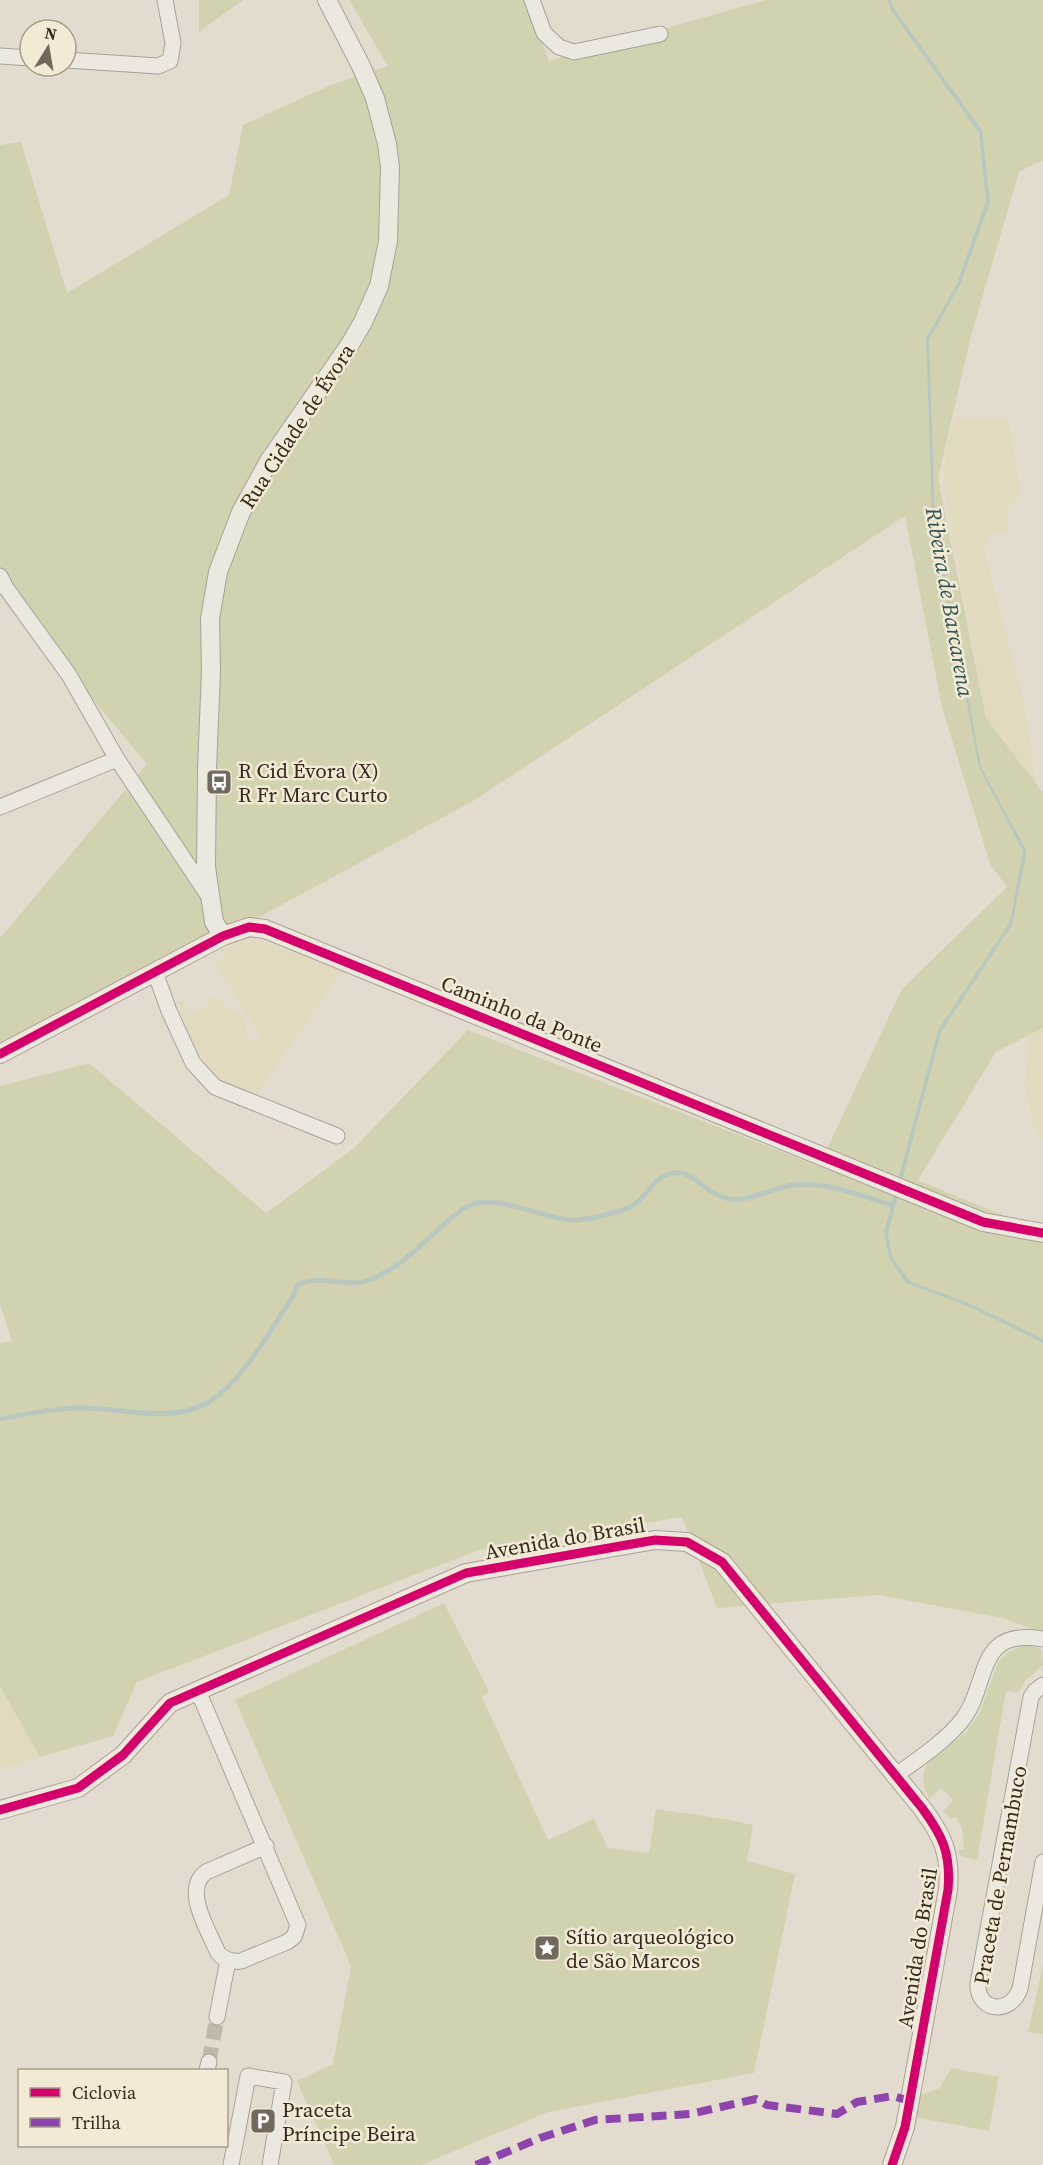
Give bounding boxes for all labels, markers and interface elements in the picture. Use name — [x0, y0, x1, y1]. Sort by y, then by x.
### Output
north arrow — [18, 18, 78, 78]
text: N — [43, 21, 59, 45]
street label: Rua Cidade de Évora — [233, 338, 361, 514]
water label: Ribeira de Barcarena — [918, 504, 982, 700]
place label: R Cid Évora (X) R Fr Marc Curto — [238, 756, 388, 809]
bus stop icon: R Cid Évora (X) R Fr Marc Curto — [204, 767, 234, 797]
street label: Caminho da Ponte — [437, 968, 607, 1060]
street label: Avenida do Brasil — [483, 1510, 647, 1566]
street label: Praceta de Pernambuco — [966, 1763, 1034, 1987]
street label: Avenida do Brasil — [890, 1866, 944, 2030]
place label: Sítio arqueológico de São Marcos — [566, 1922, 734, 1975]
place icon: Sítio arqueológico de São Marcos — [532, 1933, 562, 1963]
legend — [18, 2069, 228, 2147]
text: Ciclovia — [72, 2080, 137, 2105]
place label: Praceta Príncipe Beira — [282, 2095, 416, 2148]
parking icon: Praceta Príncipe Beira — [248, 2106, 278, 2136]
text: Trilha — [72, 2110, 121, 2135]

